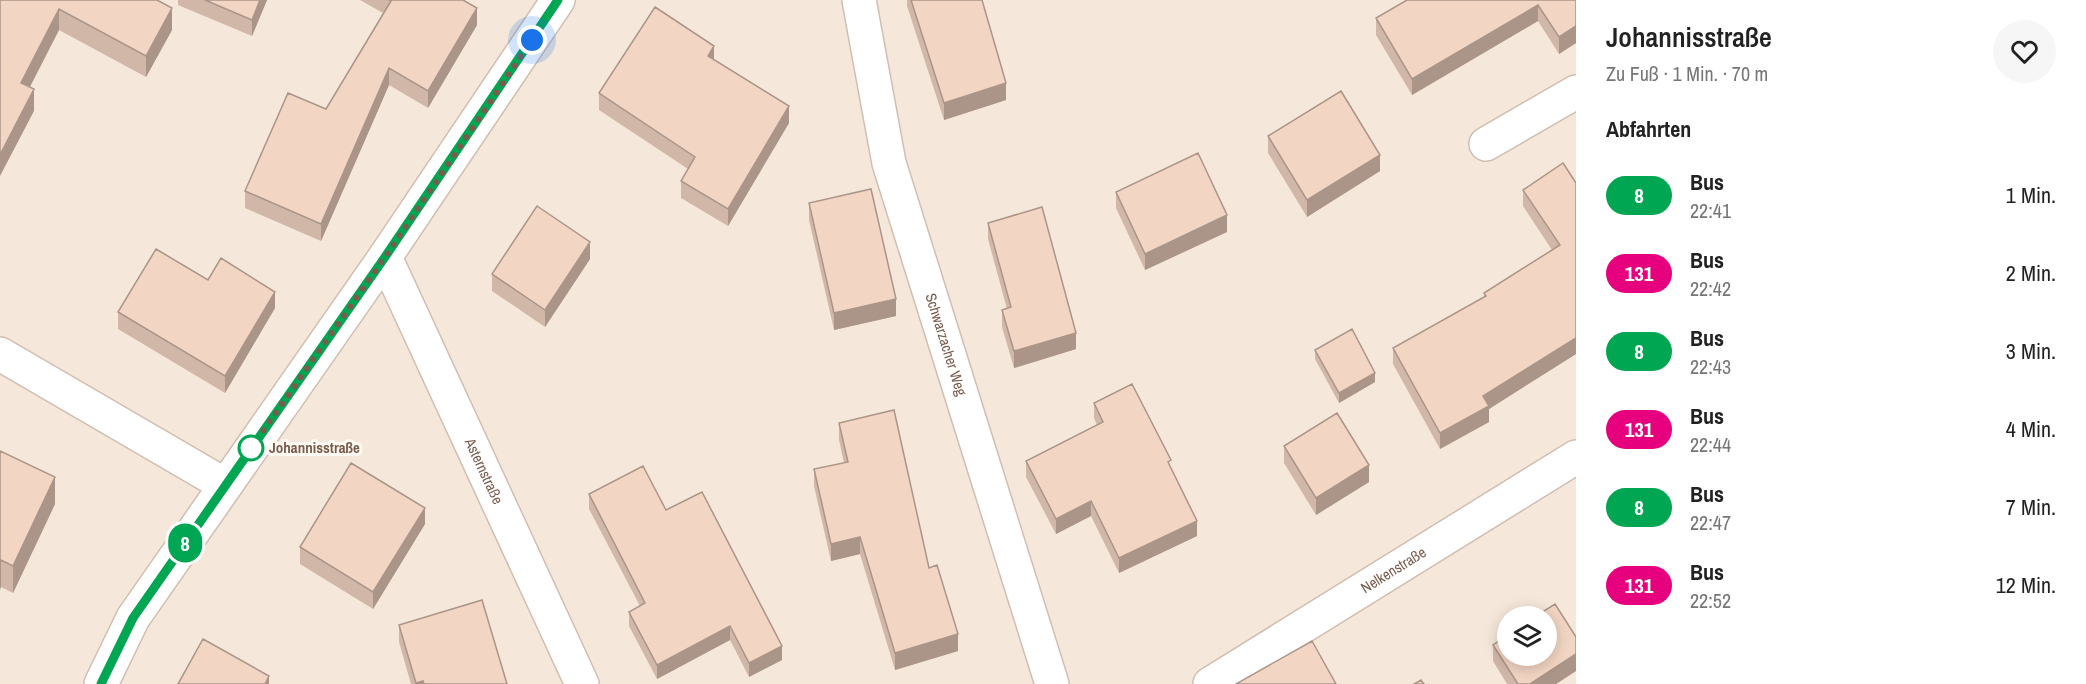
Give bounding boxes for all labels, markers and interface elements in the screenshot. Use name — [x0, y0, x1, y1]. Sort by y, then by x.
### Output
text: Johannisstraße — [1606, 18, 1772, 56]
button: heart — [1993, 20, 2056, 83]
your location — [517, 25, 547, 55]
text: Zu Fuß · 1 Min. · 70 m — [1606, 60, 1768, 87]
text: Abfahrten — [1606, 114, 1691, 144]
text: Bus — [1690, 167, 1724, 197]
text: 1 Min. — [2006, 180, 2056, 210]
text: 8 — [1634, 181, 1644, 210]
text: 22:41 — [1690, 197, 1731, 224]
text: Bus — [1690, 245, 1724, 275]
text: 2 Min. — [2006, 258, 2056, 288]
text: 131 — [1625, 259, 1653, 288]
text: 22:42 — [1690, 275, 1731, 302]
street label: Schwarzacher Weg — [920, 290, 972, 399]
text: Bus — [1690, 323, 1724, 353]
text: 3 Min. — [2006, 336, 2056, 366]
text: 8 — [1634, 337, 1644, 366]
text: 22:43 — [1690, 353, 1731, 380]
text: Bus — [1690, 401, 1724, 431]
text: 4 Min. — [2006, 414, 2056, 444]
text: 131 — [1625, 415, 1653, 444]
text: 22:44 — [1690, 431, 1731, 458]
street label: Asternstraße — [460, 434, 509, 508]
marker: Johannisstraße — [238, 435, 264, 461]
place label: Johannisstraße — [269, 437, 360, 458]
text: Bus — [1690, 479, 1724, 509]
text: 7 Min. — [2006, 492, 2056, 522]
text: 8 — [1634, 493, 1644, 522]
text: 22:47 — [1690, 509, 1731, 536]
line badge: 8 — [166, 524, 204, 562]
text: 8 — [180, 529, 190, 558]
street label: Nelkenstraße — [1357, 541, 1430, 598]
text: Bus — [1690, 557, 1724, 587]
text: 12 Min. — [1996, 570, 2056, 600]
text: 131 — [1625, 571, 1653, 600]
text: 22:52 — [1690, 587, 1731, 614]
map controls — [1497, 606, 1557, 666]
button: layers — [1497, 606, 1557, 666]

